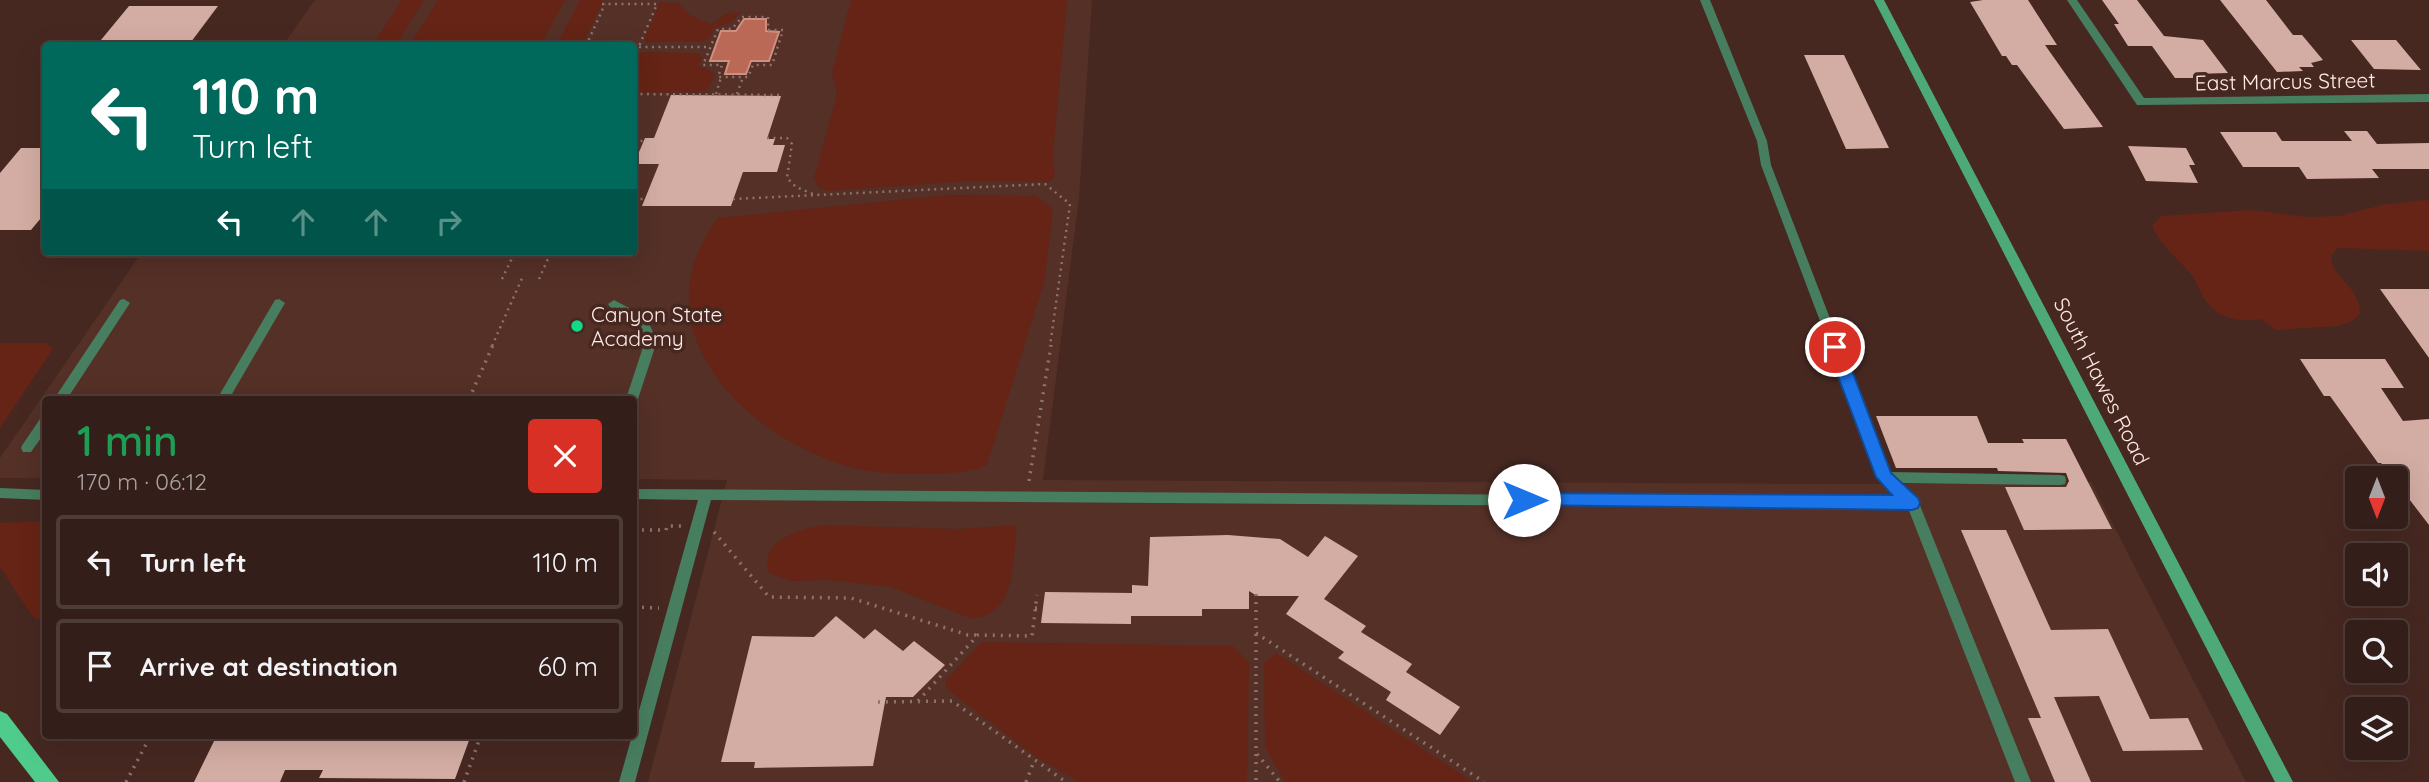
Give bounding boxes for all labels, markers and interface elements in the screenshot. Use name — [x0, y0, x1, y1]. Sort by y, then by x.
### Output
text: 110 m — [192, 65, 319, 126]
street label: East Marcus Street — [2194, 66, 2376, 96]
icon: left — [77, 70, 168, 161]
text: Turn left — [192, 126, 313, 166]
icon: left — [211, 203, 249, 241]
icon: ahead — [284, 203, 322, 241]
icon: ahead — [357, 203, 395, 241]
icon: right — [430, 203, 468, 241]
street label: South Hawes Road — [2049, 293, 2155, 469]
place label: Canyon State Academy — [591, 301, 722, 351]
pin — [1805, 317, 1865, 377]
marker: Canyon State Academy — [569, 318, 585, 334]
icon: arrive — [1816, 328, 1854, 366]
text: 1 min — [77, 414, 178, 467]
button: close — [528, 419, 602, 493]
position arrow — [1487, 463, 1561, 537]
north arrow — [2345, 466, 2408, 528]
map controls — [2345, 466, 2408, 760]
text: 170 m · 06:12 — [77, 467, 207, 496]
icon: left — [81, 543, 119, 581]
button: sound — [2345, 543, 2408, 606]
text: Turn left — [140, 546, 247, 579]
text: 110 m — [532, 546, 598, 579]
button: search — [2345, 620, 2408, 683]
icon: arrive — [81, 647, 119, 685]
text: Arrive at destination — [140, 650, 398, 683]
text: 60 m — [538, 650, 598, 683]
button: layers — [2345, 697, 2408, 760]

